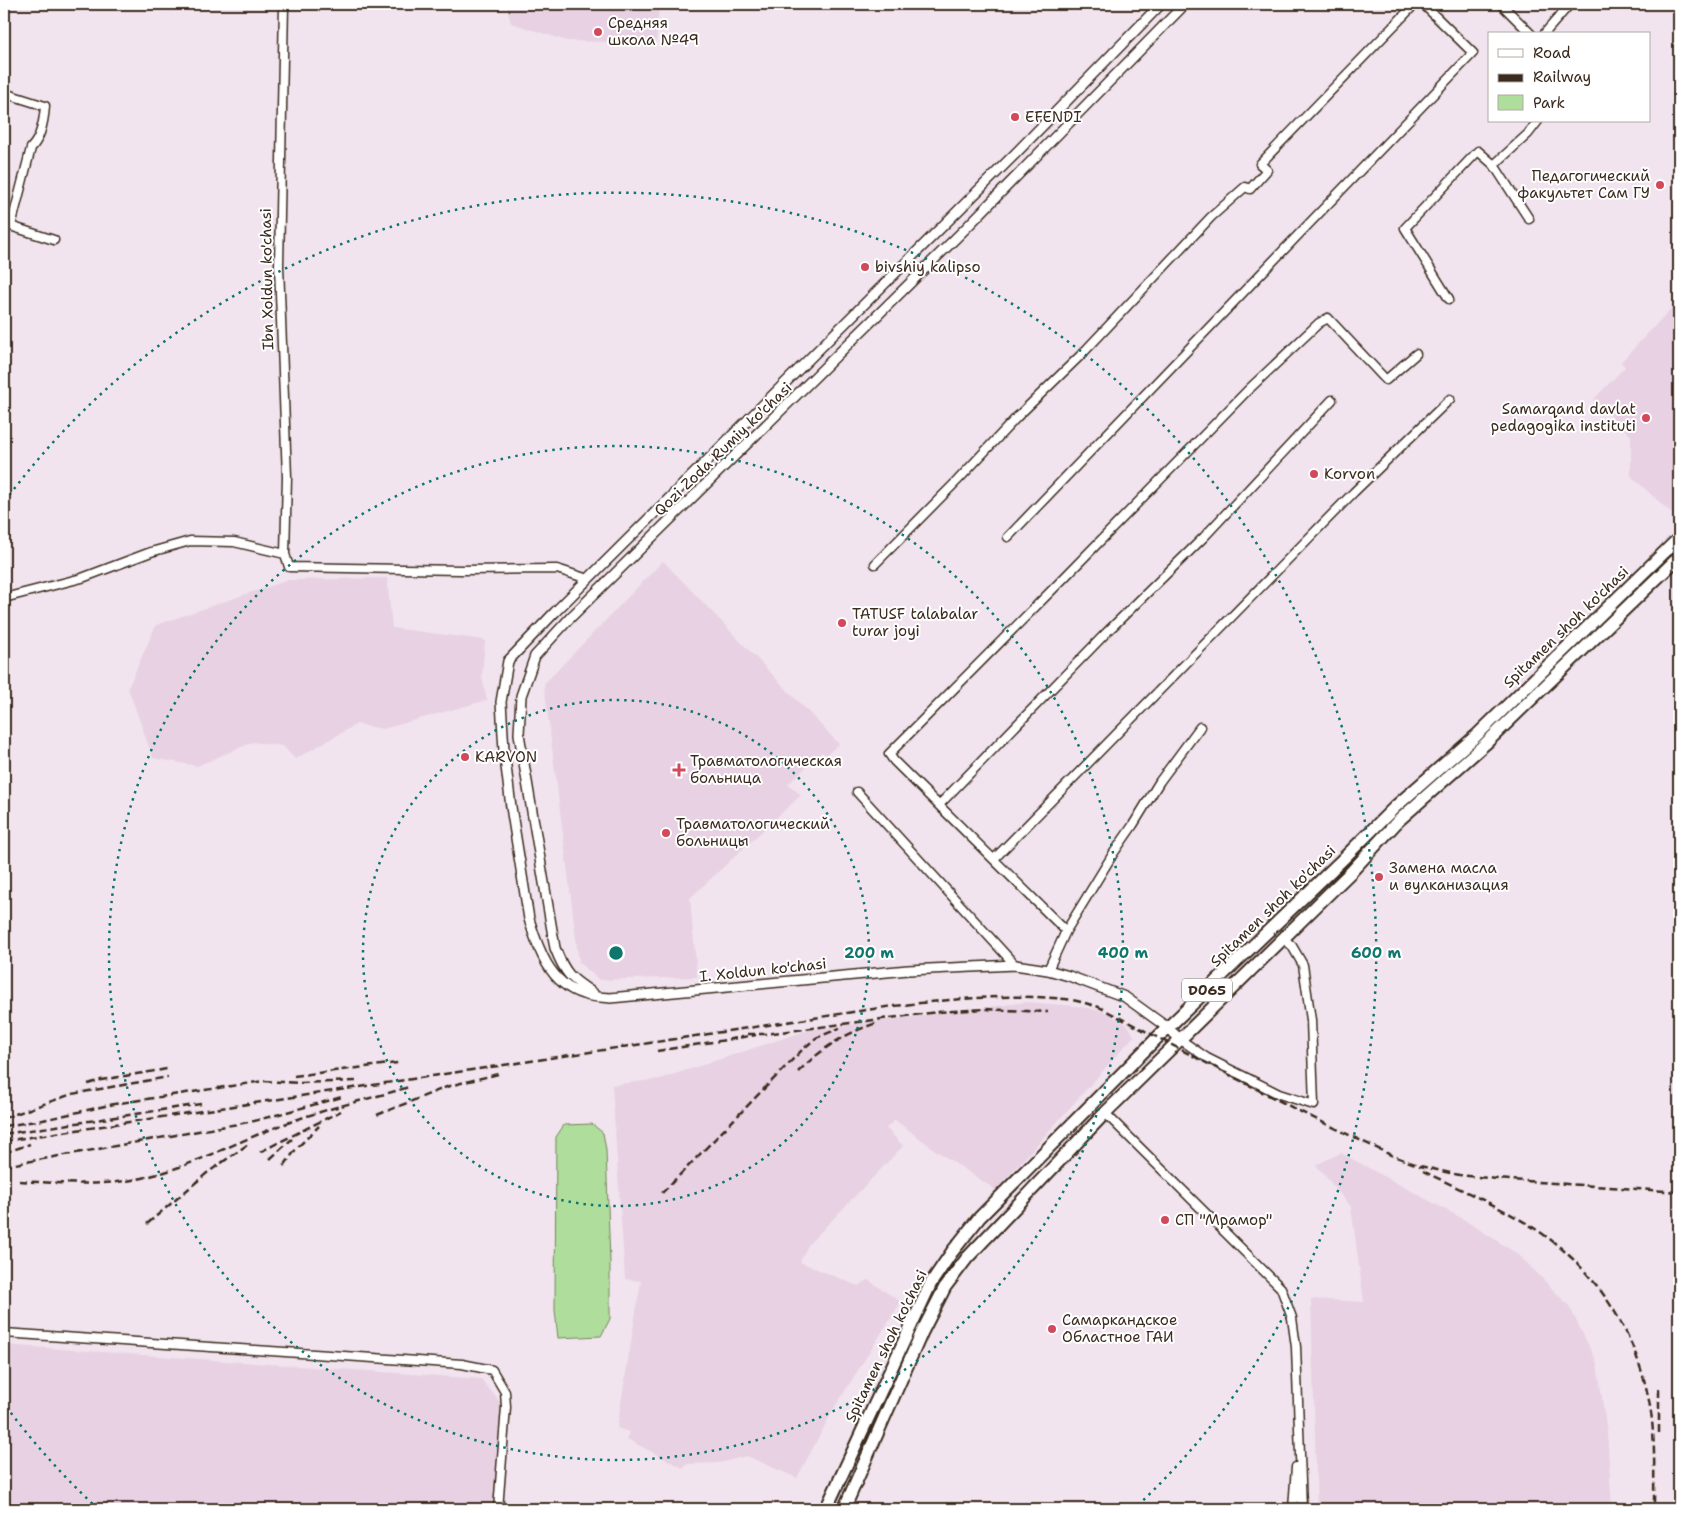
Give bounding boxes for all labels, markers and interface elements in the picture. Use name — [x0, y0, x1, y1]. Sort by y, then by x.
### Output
place label: Средняя школа №49 — [608, 13, 699, 50]
marker: Средняя школа №49 — [592, 26, 604, 38]
legend — [1488, 32, 1650, 122]
text: Road — [1533, 43, 1571, 63]
text: Railway — [1533, 67, 1591, 87]
text: Park — [1533, 93, 1565, 113]
place label: EFENDI — [1025, 107, 1081, 127]
marker: EFENDI — [1009, 111, 1021, 123]
place label: Педагогический факультет Сам ГУ — [1518, 166, 1650, 203]
marker: Педагогический факультет Сам ГУ — [1654, 179, 1666, 191]
street label: Ibn Xoldun ko'chasi — [256, 208, 278, 350]
place label: bivshiy kalipso — [875, 257, 981, 277]
marker: bivshiy kalipso — [859, 261, 871, 273]
street label: Qozi Zoda Rumiy ko'chasi — [650, 378, 796, 520]
place label: Samarqand davlat pedagogika instituti — [1491, 399, 1636, 436]
marker: Samarqand davlat pedagogika instituti — [1640, 412, 1652, 424]
place label: Korvon — [1324, 464, 1375, 484]
marker: Korvon — [1308, 468, 1320, 480]
street label: Spitamen shoh ko'chasi — [1499, 562, 1633, 692]
place label: TATUSF talabalar turar joyi — [852, 604, 978, 641]
marker: TATUSF talabalar turar joyi — [836, 617, 848, 629]
place label: KARVON — [475, 747, 537, 767]
marker: KARVON — [459, 751, 471, 763]
place label: Травматологическая больница — [690, 751, 842, 788]
marker: Травматологическая больница — [672, 763, 686, 777]
place label: Травматологический больницы — [676, 814, 830, 851]
marker: Травматологический больницы — [660, 827, 672, 839]
street label: Spitamen shoh ko'chasi — [1206, 841, 1340, 971]
place label: Замена масла и вулканизация — [1389, 858, 1509, 895]
marker: Замена масла и вулканизация — [1373, 871, 1385, 883]
text: 200 m — [844, 943, 894, 963]
text: 400 m — [1098, 943, 1148, 963]
text: 600 m — [1351, 943, 1401, 963]
centre of rings — [607, 944, 625, 962]
street label: I. Xoldun ko'chasi — [698, 953, 828, 987]
road number: D065 — [1182, 978, 1232, 1002]
place label: СП "Мрамор" — [1175, 1210, 1272, 1230]
marker: СП "Мрамор" — [1159, 1214, 1171, 1226]
street label: Spitamen shoh ko'chasi — [840, 1266, 932, 1426]
place label: Самаркандское Областное ГАИ — [1062, 1310, 1177, 1347]
marker: Самаркандское Областное ГАИ — [1046, 1323, 1058, 1335]

